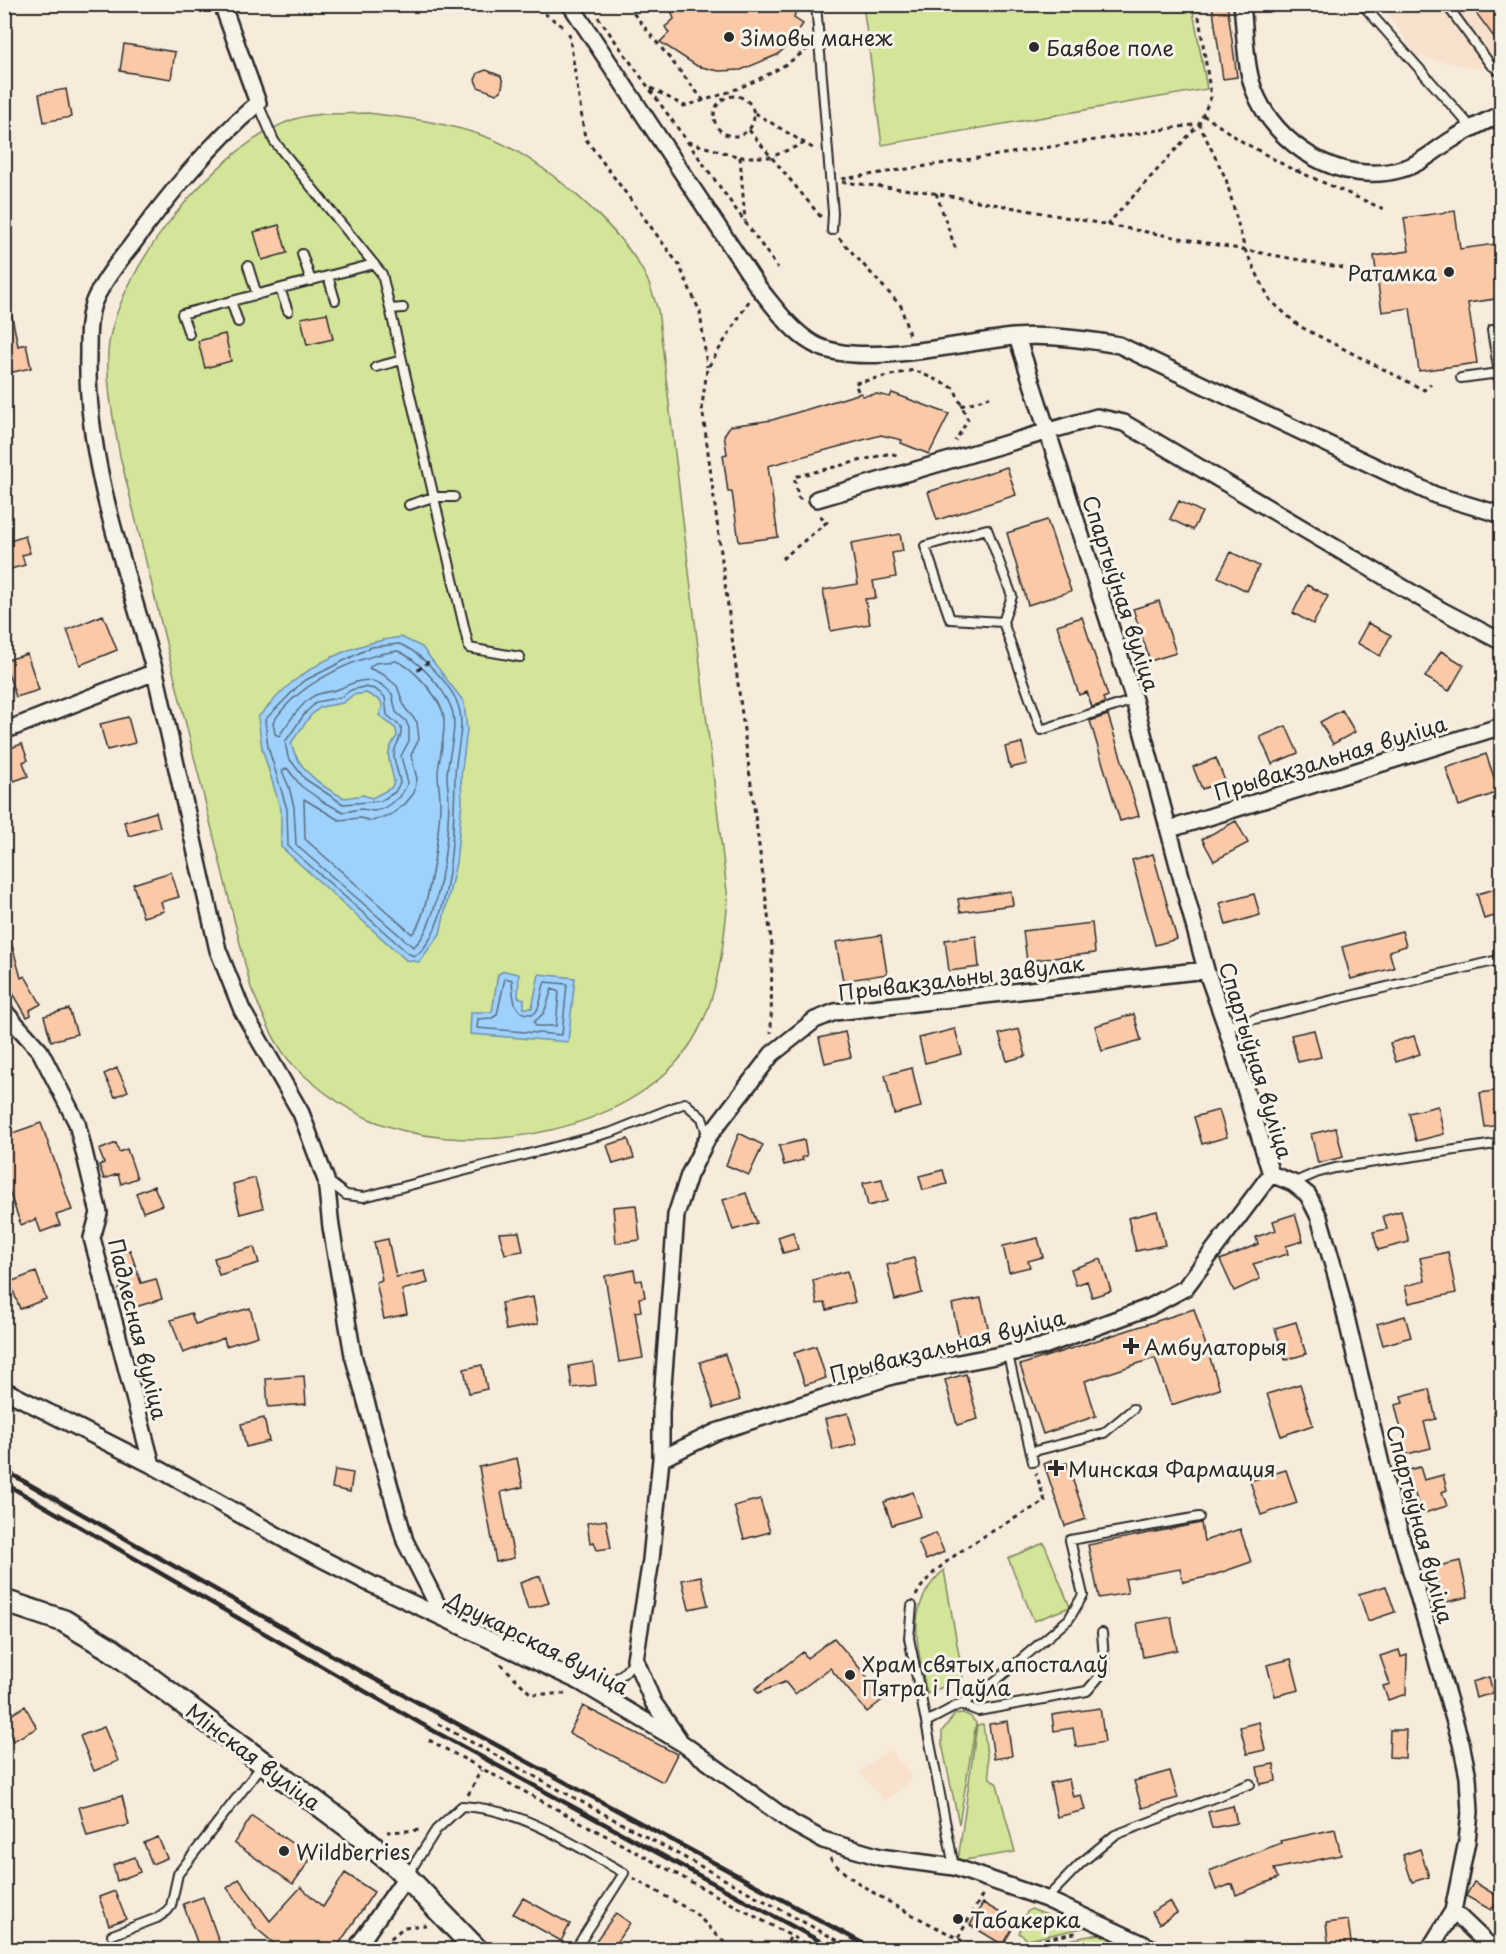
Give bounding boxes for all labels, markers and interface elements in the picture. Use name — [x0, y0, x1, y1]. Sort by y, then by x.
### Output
place label: Зімовы манеж — [741, 21, 893, 53]
marker: Зімовы манеж — [722, 30, 736, 44]
place label: Баявое поле — [1046, 31, 1174, 63]
marker: Баявое поле — [1027, 40, 1041, 54]
place label: Ратамка — [1348, 256, 1438, 288]
marker: Ратамка — [1442, 265, 1456, 279]
street label: Спартыўная вуліца — [1075, 491, 1169, 695]
street label: Прывакзальная вуліца — [1210, 706, 1450, 808]
street label: Прывакзальны завулак — [836, 946, 1086, 1008]
street label: Спартыўная вуліца — [1212, 958, 1302, 1163]
street label: Падлесная вуліца — [101, 1235, 177, 1423]
street label: Прывакзальная вуліца — [826, 1300, 1068, 1390]
place label: Амбулаторыя — [1144, 1330, 1287, 1362]
marker: Амбулаторыя — [1122, 1337, 1140, 1355]
street label: Спартыўная вуліца — [1379, 1421, 1463, 1627]
place label: Минская Фармация — [1068, 1452, 1276, 1484]
marker: Минская Фармация — [1049, 1461, 1063, 1475]
street label: Друкарская вуліца — [440, 1582, 635, 1702]
place label: Храм святых апосталаў Пятра і Паўла — [862, 1647, 1108, 1703]
marker: Храм святых апосталаў Пятра і Паўла — [843, 1668, 857, 1682]
street label: Мінская вуліца — [180, 1695, 328, 1818]
place label: Wildberries — [296, 1835, 410, 1867]
marker: Wildberries — [277, 1844, 291, 1858]
place label: Табакерка — [970, 1903, 1081, 1935]
marker: Табакерка — [951, 1912, 965, 1926]

